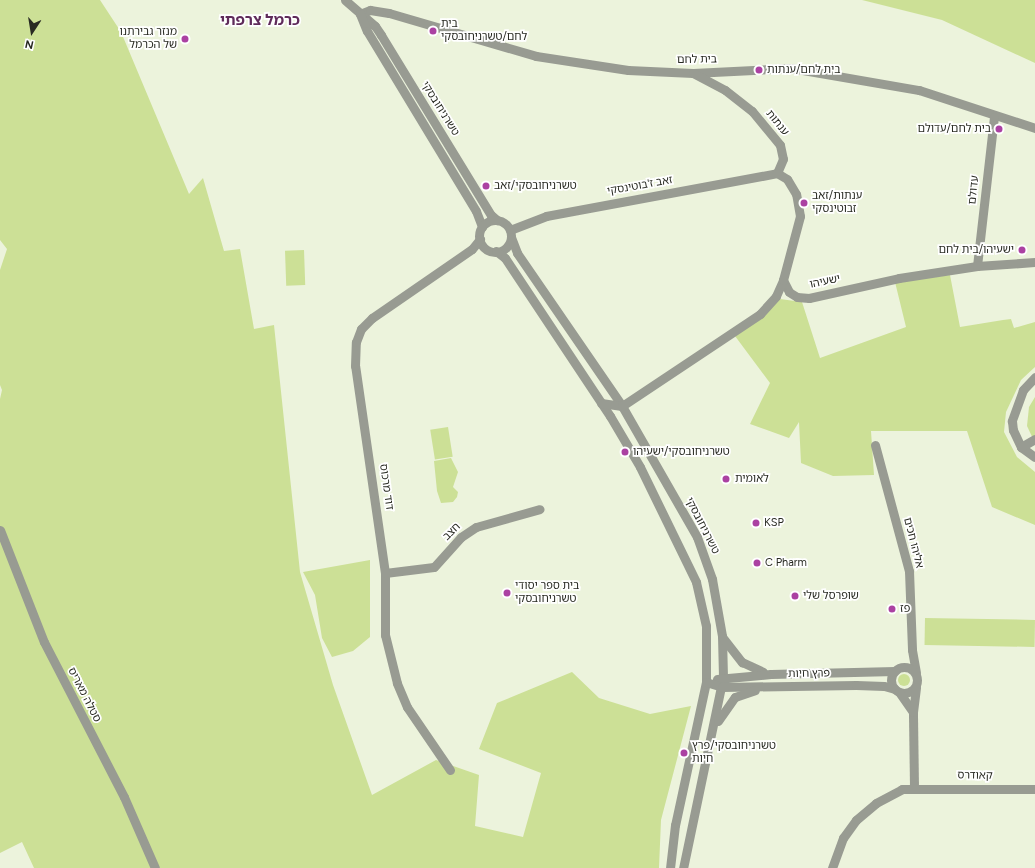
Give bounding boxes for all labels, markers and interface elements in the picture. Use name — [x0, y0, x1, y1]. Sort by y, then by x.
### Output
north arrow — [12, 12, 52, 52]
district label: כרמל צרפתי — [220, 12, 300, 30]
place label: בית לחם/טשרניחובסקי — [441, 18, 527, 44]
place label: מנזר גבירתנו של הכרמל — [119, 26, 177, 52]
marker: בית לחם/טשרניחובסקי — [428, 26, 438, 36]
marker: מנזר גבירתנו של הכרמל — [180, 34, 190, 44]
text: N — [24, 37, 35, 51]
street label: בית לחם — [677, 53, 717, 67]
place label: בית לחם/ענתות — [767, 63, 840, 77]
marker: בית לחם/ענתות — [754, 65, 764, 75]
street label: טשרניחובסקי — [418, 79, 462, 139]
street label: ענתות — [763, 108, 791, 138]
place label: בית לחם/עדולם — [918, 122, 991, 136]
marker: בית לחם/עדולם — [994, 124, 1004, 134]
street label: זאב ז'בוטינסקי — [606, 174, 674, 198]
street label: עדולם — [966, 175, 982, 205]
place label: טשרניחובסקי/זאב — [494, 179, 577, 193]
marker: טשרניחובסקי/זאב — [481, 181, 491, 191]
place label: ענתות/זאב זבוטינסקי — [812, 190, 862, 216]
marker: ענתות/זאב זבוטינסקי — [799, 198, 809, 208]
place label: ישעיהו/בית לחם — [939, 243, 1014, 257]
marker: ישעיהו/בית לחם — [1017, 245, 1027, 255]
street label: ישעיהו — [808, 272, 842, 292]
place label: טשרניחובסקי/ישעיהו — [633, 445, 730, 459]
marker: טשרניחובסקי/ישעיהו — [620, 447, 630, 457]
street label: דוד מרכוס — [376, 463, 396, 511]
place label: לאומית — [735, 472, 769, 486]
marker: לאומית — [720, 473, 732, 485]
street label: טשרניחובסקי — [682, 496, 722, 556]
place label: KSP — [764, 516, 784, 530]
street label: אליהו חכים — [900, 516, 926, 570]
marker: KSP — [751, 518, 761, 528]
street label: חצב — [440, 521, 464, 543]
place label: C Pharm — [765, 556, 807, 570]
marker: C Pharm — [752, 558, 762, 568]
place label: בית ספר יסודי טשרניחובסקי — [515, 580, 579, 606]
marker: בית ספר יסודי טשרניחובסקי — [502, 588, 512, 598]
place label: שופרסל שלי — [803, 589, 859, 603]
marker: שופרסל שלי — [790, 591, 800, 601]
place label: פז — [900, 602, 910, 616]
marker: פז — [887, 604, 897, 614]
street label: סטלה מאריס — [65, 665, 103, 725]
street label: פרץ חיות — [788, 667, 830, 681]
place label: טשרניחובסקי/פרץ חיות — [692, 740, 776, 766]
marker: טשרניחובסקי/פרץ חיות — [679, 748, 689, 758]
street label: קאודרס — [957, 769, 993, 783]

